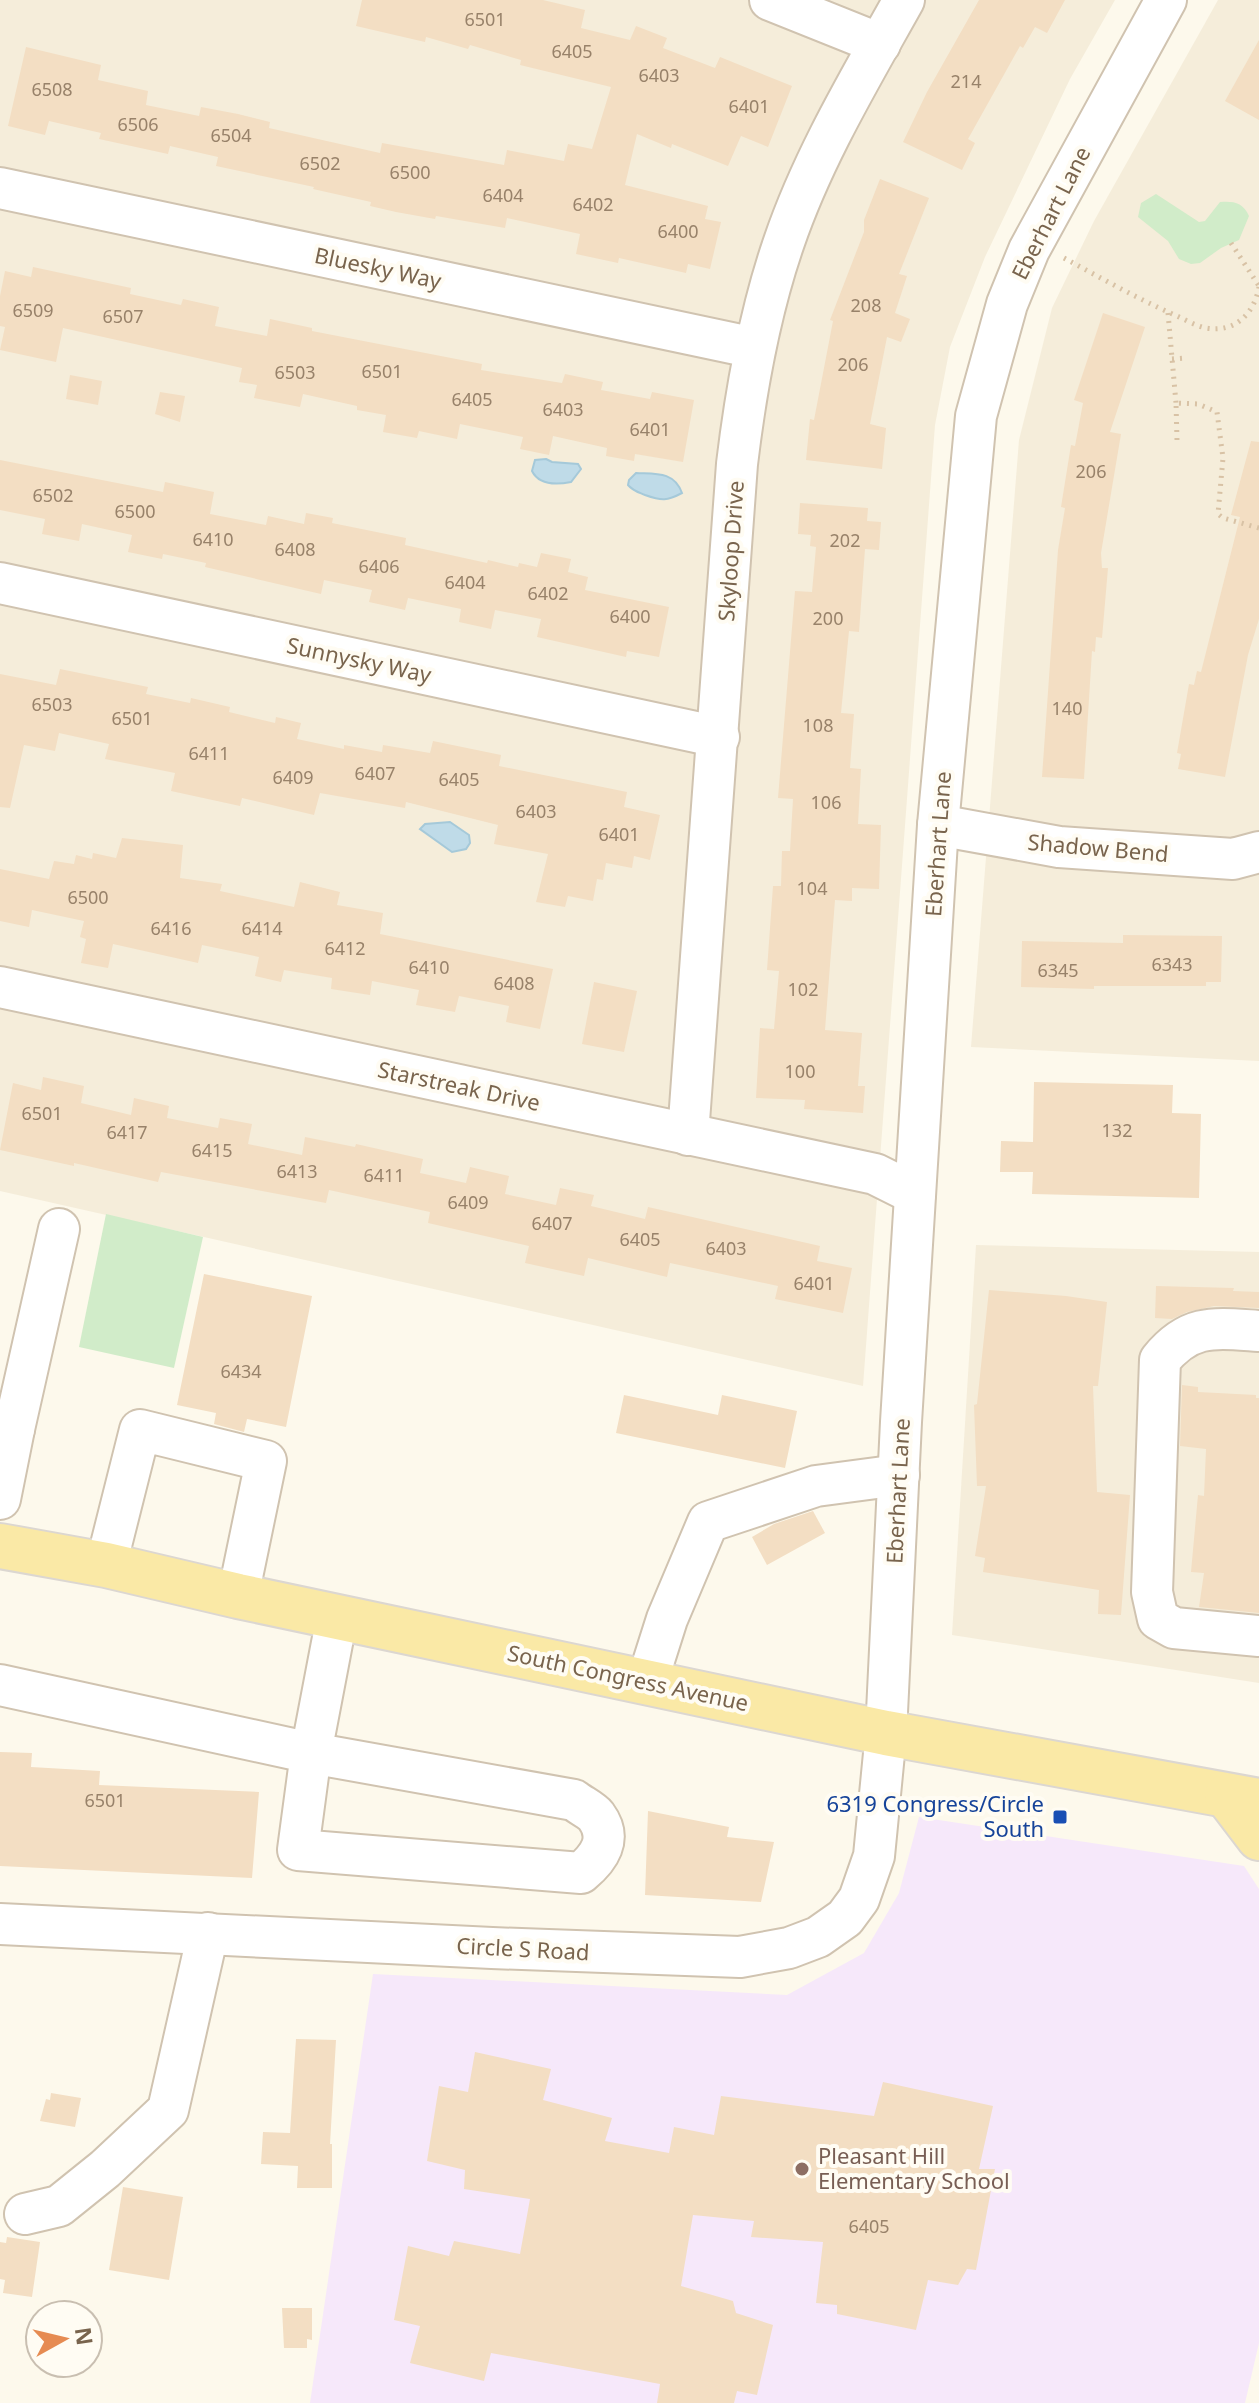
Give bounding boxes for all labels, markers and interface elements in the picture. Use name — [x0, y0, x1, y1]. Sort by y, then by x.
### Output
house number: 6501 — [464, 7, 506, 31]
house number: 6405 — [551, 39, 593, 63]
house number: 6403 — [638, 63, 680, 87]
house number: 214 — [951, 69, 981, 93]
house number: 6508 — [31, 77, 73, 101]
house number: 6401 — [728, 94, 770, 118]
house number: 6506 — [117, 112, 159, 136]
house number: 6504 — [210, 123, 252, 147]
street label: Eberhart Lane — [1004, 141, 1097, 284]
house number: 6502 — [299, 151, 341, 175]
house number: 6500 — [389, 160, 431, 184]
house number: 6404 — [482, 183, 524, 207]
house number: 6402 — [572, 192, 614, 216]
house number: 6400 — [657, 219, 699, 243]
street label: Bluesky Way — [312, 239, 445, 295]
house number: 208 — [851, 293, 881, 317]
house number: 6509 — [12, 298, 54, 322]
house number: 6507 — [102, 304, 144, 328]
house number: 206 — [838, 352, 868, 376]
house number: 6501 — [361, 359, 403, 383]
house number: 6503 — [274, 360, 316, 384]
house number: 6405 — [451, 387, 493, 411]
house number: 6403 — [542, 397, 584, 421]
house number: 6401 — [629, 417, 671, 441]
house number: 206 — [1076, 459, 1106, 483]
street label: Skyloop Drive — [710, 480, 750, 622]
house number: 6502 — [32, 483, 74, 507]
house number: 6500 — [114, 499, 156, 523]
house number: 6410 — [192, 527, 234, 551]
house number: 202 — [830, 528, 860, 552]
house number: 6408 — [274, 537, 316, 561]
house number: 6406 — [358, 554, 400, 578]
house number: 6404 — [444, 570, 486, 594]
house number: 6402 — [527, 581, 569, 605]
house number: 6400 — [609, 604, 651, 628]
house number: 200 — [813, 606, 843, 630]
street label: Sunnysky Way — [284, 629, 435, 689]
house number: 6503 — [31, 692, 73, 716]
house number: 140 — [1052, 696, 1082, 720]
house number: 6501 — [111, 706, 153, 730]
house number: 108 — [803, 713, 833, 737]
house number: 6411 — [188, 741, 230, 765]
house number: 6407 — [354, 761, 396, 785]
house number: 6409 — [272, 765, 314, 789]
house number: 6405 — [438, 767, 480, 791]
street label: Eberhart Lane — [917, 770, 957, 918]
house number: 106 — [811, 790, 841, 814]
house number: 6403 — [515, 799, 557, 823]
house number: 6401 — [598, 822, 640, 846]
street label: Shadow Bend — [1026, 826, 1170, 868]
house number: 104 — [797, 876, 827, 900]
house number: 6500 — [67, 885, 109, 909]
house number: 6416 — [150, 916, 192, 940]
house number: 6414 — [241, 916, 283, 940]
house number: 6412 — [324, 936, 366, 960]
house number: 6343 — [1151, 952, 1193, 976]
house number: 6410 — [408, 955, 450, 979]
house number: 6345 — [1037, 958, 1079, 982]
house number: 6408 — [493, 971, 535, 995]
house number: 102 — [788, 977, 818, 1001]
street label: Starstreak Drive — [375, 1053, 543, 1117]
house number: 100 — [785, 1059, 815, 1083]
house number: 6501 — [21, 1101, 63, 1125]
house number: 132 — [1102, 1118, 1132, 1142]
house number: 6417 — [106, 1120, 148, 1144]
house number: 6415 — [191, 1138, 233, 1162]
house number: 6413 — [276, 1159, 318, 1183]
house number: 6411 — [363, 1163, 405, 1187]
house number: 6409 — [447, 1190, 489, 1214]
house number: 6407 — [531, 1211, 573, 1235]
house number: 6405 — [619, 1227, 661, 1251]
house number: 6403 — [705, 1236, 747, 1260]
house number: 6401 — [793, 1271, 835, 1295]
house number: 6434 — [220, 1359, 262, 1383]
street label: Eberhart Lane — [878, 1417, 916, 1565]
street label: South Congress Avenue — [505, 1637, 751, 1717]
house number: 6501 — [84, 1788, 126, 1812]
place label: 6319 Congress/Circle South — [826, 1788, 1044, 1843]
marker: 6319 Congress/Circle South — [1051, 1808, 1069, 1826]
street label: Circle S Road — [456, 1930, 590, 1966]
place label: Pleasant Hill Elementary School — [818, 2140, 1010, 2195]
marker: Pleasant Hill Elementary School — [793, 2160, 811, 2178]
house number: 6405 — [848, 2214, 890, 2238]
north arrow — [24, 2299, 104, 2379]
text: N — [69, 2325, 101, 2347]

